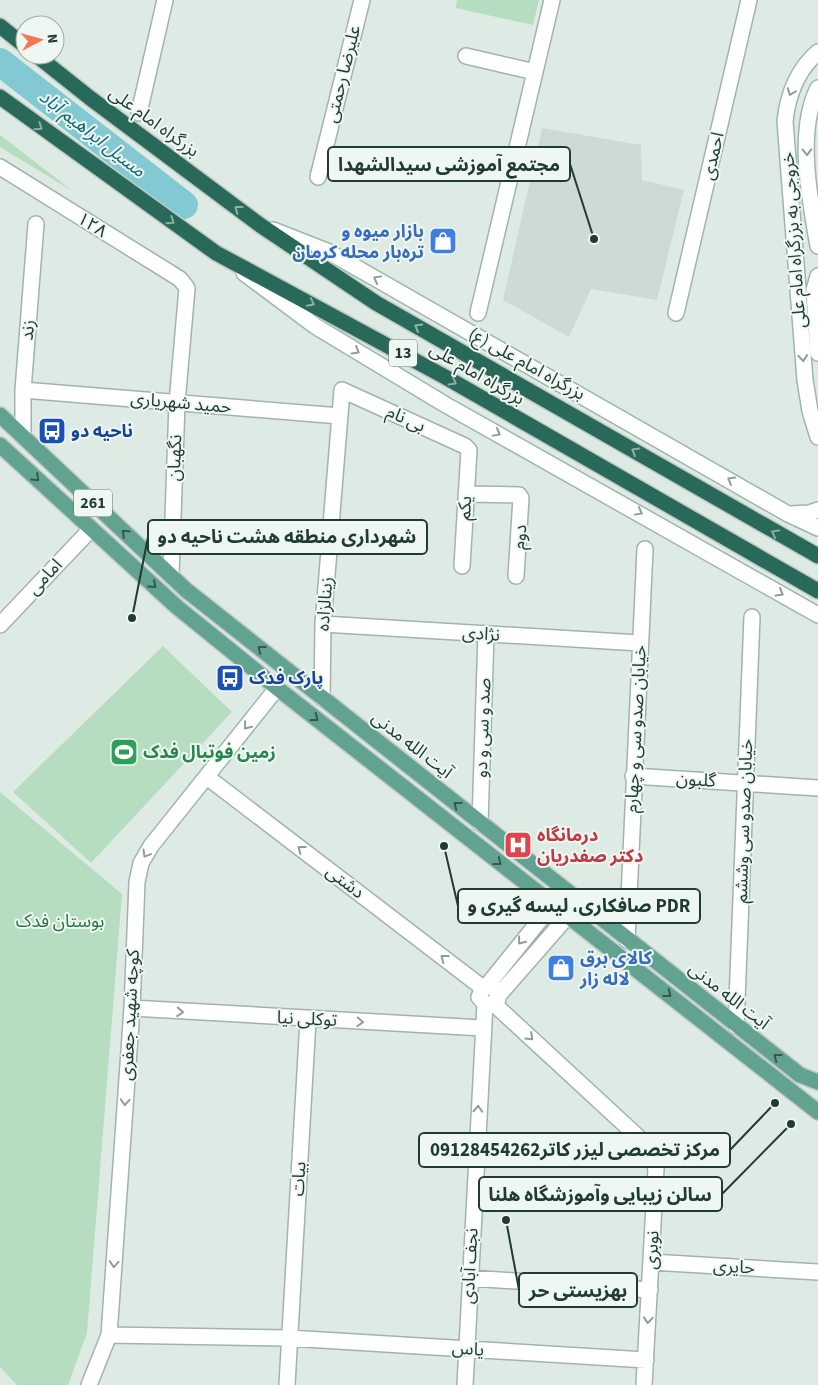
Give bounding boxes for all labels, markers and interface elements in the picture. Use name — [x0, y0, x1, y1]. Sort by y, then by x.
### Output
north arrow — [15, 15, 65, 65]
street label: علیرضا رحمتی — [319, 23, 367, 125]
text: N — [42, 33, 62, 44]
street label: بزرگراه امام علی — [103, 81, 204, 164]
water label: مسیل ابراهیم آباد — [33, 84, 151, 184]
one-way arrow — [787, 87, 797, 96]
one-way arrow — [33, 121, 42, 129]
street label: احمدی — [695, 130, 731, 182]
callout: مجتمع آموزشی سیدالشهدا — [328, 147, 570, 181]
one-way arrow — [802, 149, 812, 157]
street label: خروجی به بزرگراه امام علی — [775, 151, 814, 329]
text: مجتمع آموزشی سیدالشهدا — [338, 152, 560, 179]
street label: ۱۲۸ — [72, 206, 112, 244]
one-way arrow — [235, 206, 244, 214]
one-way arrow — [166, 215, 175, 224]
place label: بازار میوه و تره‌بار محله کرمان — [292, 219, 425, 265]
shop icon: بازار میوه و تره‌بار محله کرمان — [428, 226, 458, 256]
one-way arrow — [373, 276, 382, 286]
one-way arrow — [306, 297, 315, 307]
street label: زند — [15, 319, 41, 341]
one-way arrow — [414, 323, 423, 333]
street label: بزرگراه امام علی (ع) — [465, 323, 589, 405]
street label: بزرگراه امام علی — [426, 338, 528, 410]
road number: 13 — [389, 339, 417, 366]
one-way arrow — [351, 345, 360, 355]
one-way arrow — [798, 354, 809, 362]
one-way arrow — [448, 375, 457, 385]
street label: حمید شهریاری — [129, 386, 233, 420]
street label: بی نام — [382, 399, 430, 440]
bus stop icon: ناحیه دو — [37, 416, 67, 446]
place label: ناحیه دو — [71, 419, 133, 444]
one-way arrow — [491, 427, 500, 437]
street label: نگهبان — [162, 434, 188, 482]
one-way arrow — [631, 447, 640, 457]
one-way arrow — [30, 472, 39, 481]
one-way arrow — [727, 477, 736, 487]
road number: 261 — [74, 489, 112, 516]
street label: یکم — [452, 495, 478, 521]
one-way arrow — [633, 506, 642, 516]
callout: شهرداری منطقه هشت ناحیه دو — [148, 520, 427, 554]
street label: دوم — [506, 523, 535, 551]
text: شهرداری منطقه هشت ناحیه دو — [158, 524, 416, 551]
one-way arrow — [772, 529, 781, 539]
one-way arrow — [122, 530, 131, 539]
street label: امامی — [22, 553, 68, 601]
street label: زینالزاده — [311, 576, 339, 632]
one-way arrow — [147, 579, 156, 588]
one-way arrow — [774, 586, 783, 596]
street label: نژادی — [461, 620, 501, 648]
street label: خیابان صدو سی و چهارم — [619, 644, 654, 814]
one-way arrow — [258, 647, 267, 655]
bus stop icon: پارک فدک — [215, 663, 245, 693]
place label: پارک فدک — [249, 666, 324, 691]
street label: صد و سی و دو — [469, 677, 497, 779]
street label: آیت الله مدنی — [366, 705, 458, 785]
one-way arrow — [309, 713, 318, 721]
one-way arrow — [244, 720, 252, 729]
sports icon: زمین فوتبال فدک — [109, 737, 139, 767]
street label: خیابان صدو سی وششم — [729, 738, 759, 904]
place label: زمین فوتبال فدک — [143, 740, 276, 765]
street label: گلبون — [675, 766, 717, 794]
one-way arrow — [454, 802, 463, 810]
place label: درمانگاه دکتر صفدریان — [537, 823, 643, 869]
hospital icon: درمانگاه دکتر صفدریان — [503, 830, 533, 860]
one-way arrow — [297, 846, 307, 855]
one-way arrow — [143, 849, 153, 858]
one-way arrow — [492, 856, 501, 864]
street label: دشتی — [320, 859, 370, 905]
callout: صافکاری، لیسه گیری و PDR — [458, 889, 700, 923]
text: صافکاری، لیسه گیری و PDR — [468, 893, 691, 920]
park label: بوستان فدک — [16, 909, 104, 934]
one-way arrow — [518, 936, 527, 945]
place label: کالای برق لاله زار — [579, 946, 653, 992]
street label: کوچه شهید جعفری — [114, 948, 146, 1081]
shop icon: کالای برق لاله زار — [546, 953, 576, 983]
one-way arrow — [441, 956, 450, 964]
street label: آیت الله مدنی — [683, 956, 775, 1036]
one-way arrow — [662, 988, 672, 997]
street label: توکلی نیا — [276, 1005, 338, 1033]
one-way arrow — [177, 1006, 185, 1017]
one-way arrow — [356, 1017, 364, 1028]
one-way arrow — [524, 1031, 533, 1040]
one-way arrow — [774, 1055, 783, 1063]
one-way arrow — [120, 1098, 131, 1106]
one-way arrow — [473, 1105, 484, 1113]
callout: مرکز تخصصی لیزر کاتر09128454262 — [419, 1133, 730, 1167]
text: مرکز تخصصی لیزر کاتر09128454262 — [430, 1137, 720, 1164]
street label: بیات — [286, 1161, 312, 1197]
callout: سالن زیبایی وآموزشگاه هلنا — [479, 1177, 722, 1211]
text: سالن زیبایی وآموزشگاه هلنا — [488, 1182, 712, 1209]
street label: نجف آبادی — [456, 1227, 484, 1305]
street label: نوبری — [638, 1230, 666, 1270]
street label: حایری — [712, 1253, 756, 1281]
one-way arrow — [108, 1260, 119, 1268]
callout: بهزیستی حر — [519, 1273, 637, 1307]
text: بهزیستی حر — [528, 1278, 627, 1305]
one-way arrow — [643, 1317, 654, 1325]
street label: یاس — [451, 1335, 485, 1363]

